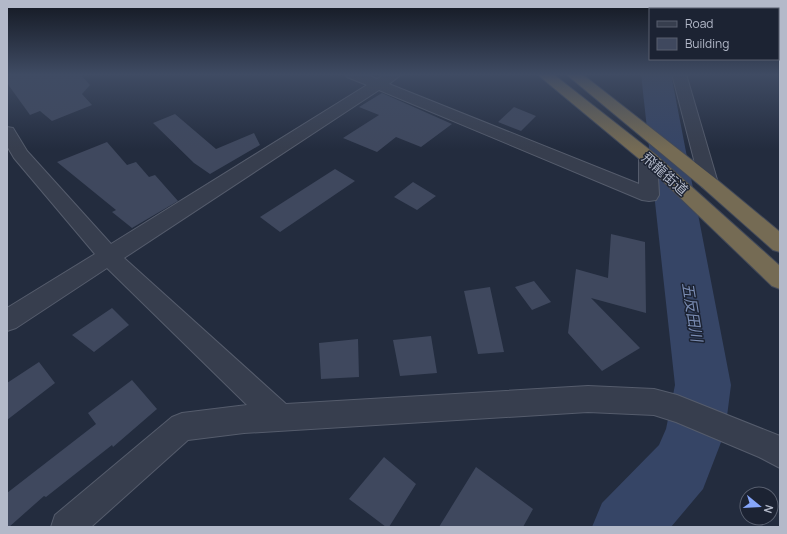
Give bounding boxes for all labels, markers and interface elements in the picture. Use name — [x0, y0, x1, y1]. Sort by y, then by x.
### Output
legend — [649, 8, 779, 60]
text: Road — [685, 15, 713, 32]
text: Building — [685, 35, 729, 52]
street label: 飛龍街道 — [638, 148, 692, 199]
water label: 五反田川 — [677, 281, 708, 345]
north arrow — [739, 486, 779, 526]
text: N — [761, 503, 777, 515]

